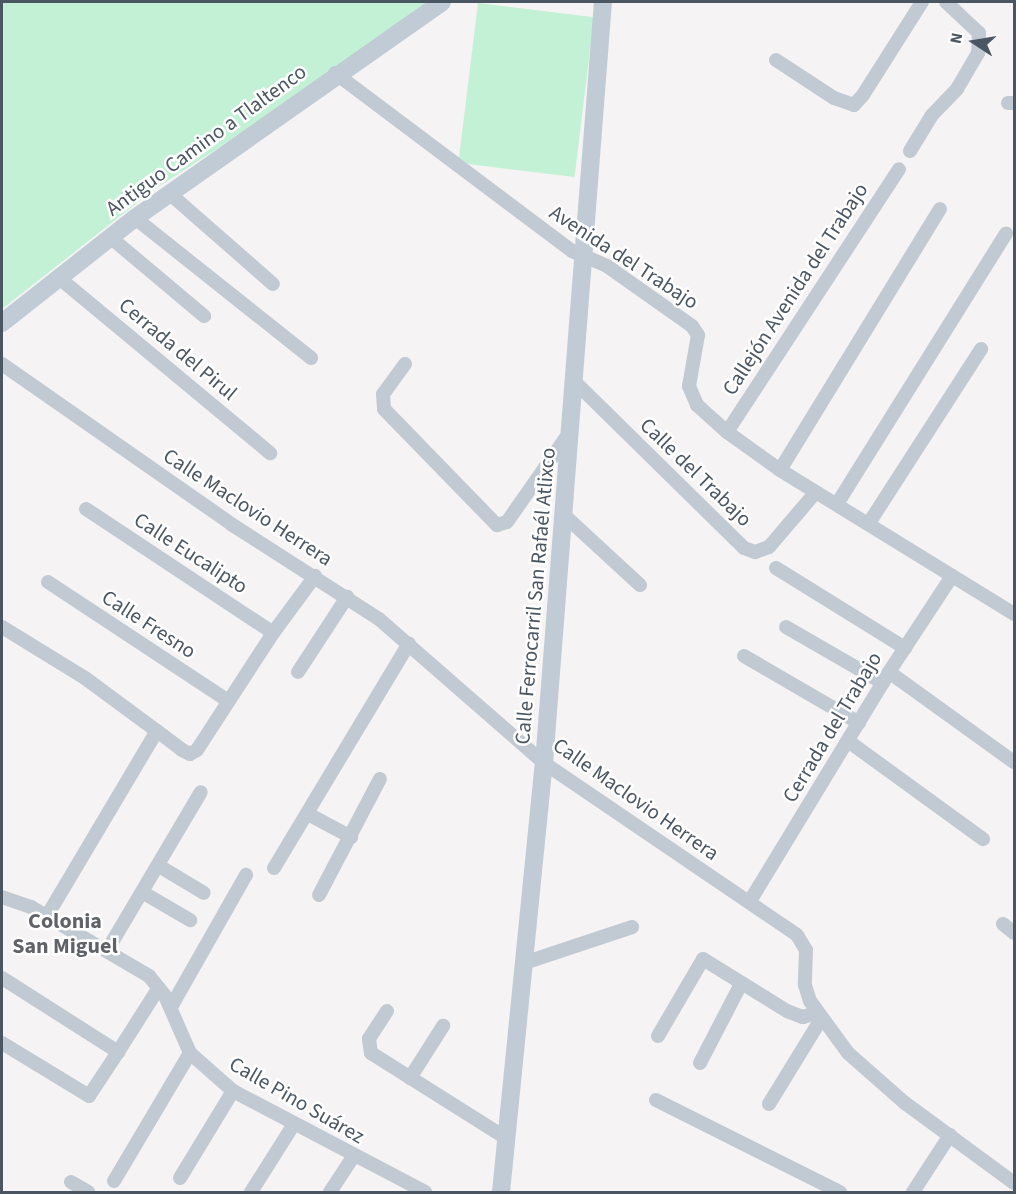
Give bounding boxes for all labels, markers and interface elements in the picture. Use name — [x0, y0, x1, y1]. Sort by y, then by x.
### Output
north arrow — [944, 12, 1004, 72]
text: N — [945, 31, 968, 46]
street label: Antiguo Camino a Tlaltenco — [101, 59, 311, 221]
street label: Callejón Avenida del Trabajo — [717, 178, 873, 400]
street label: Avenida del Trabajo — [545, 200, 703, 314]
street label: Cerrada del Pirul — [114, 292, 242, 406]
street label: Calle del Trabajo — [635, 412, 757, 532]
street label: Calle Maclovio Herrera — [159, 443, 337, 571]
street label: Calle Ferrocarril San Rafaél Atlixco — [509, 447, 561, 745]
street label: Calle Eucalipto — [129, 507, 253, 599]
street label: Calle Fresno — [97, 584, 201, 664]
street label: Cerrada del Trabajo — [777, 647, 887, 807]
street label: Calle Maclovio Herrera — [548, 732, 724, 866]
district label: Colonia San Miguel — [12, 908, 118, 960]
street label: Calle Pino Suárez — [225, 1051, 369, 1149]

